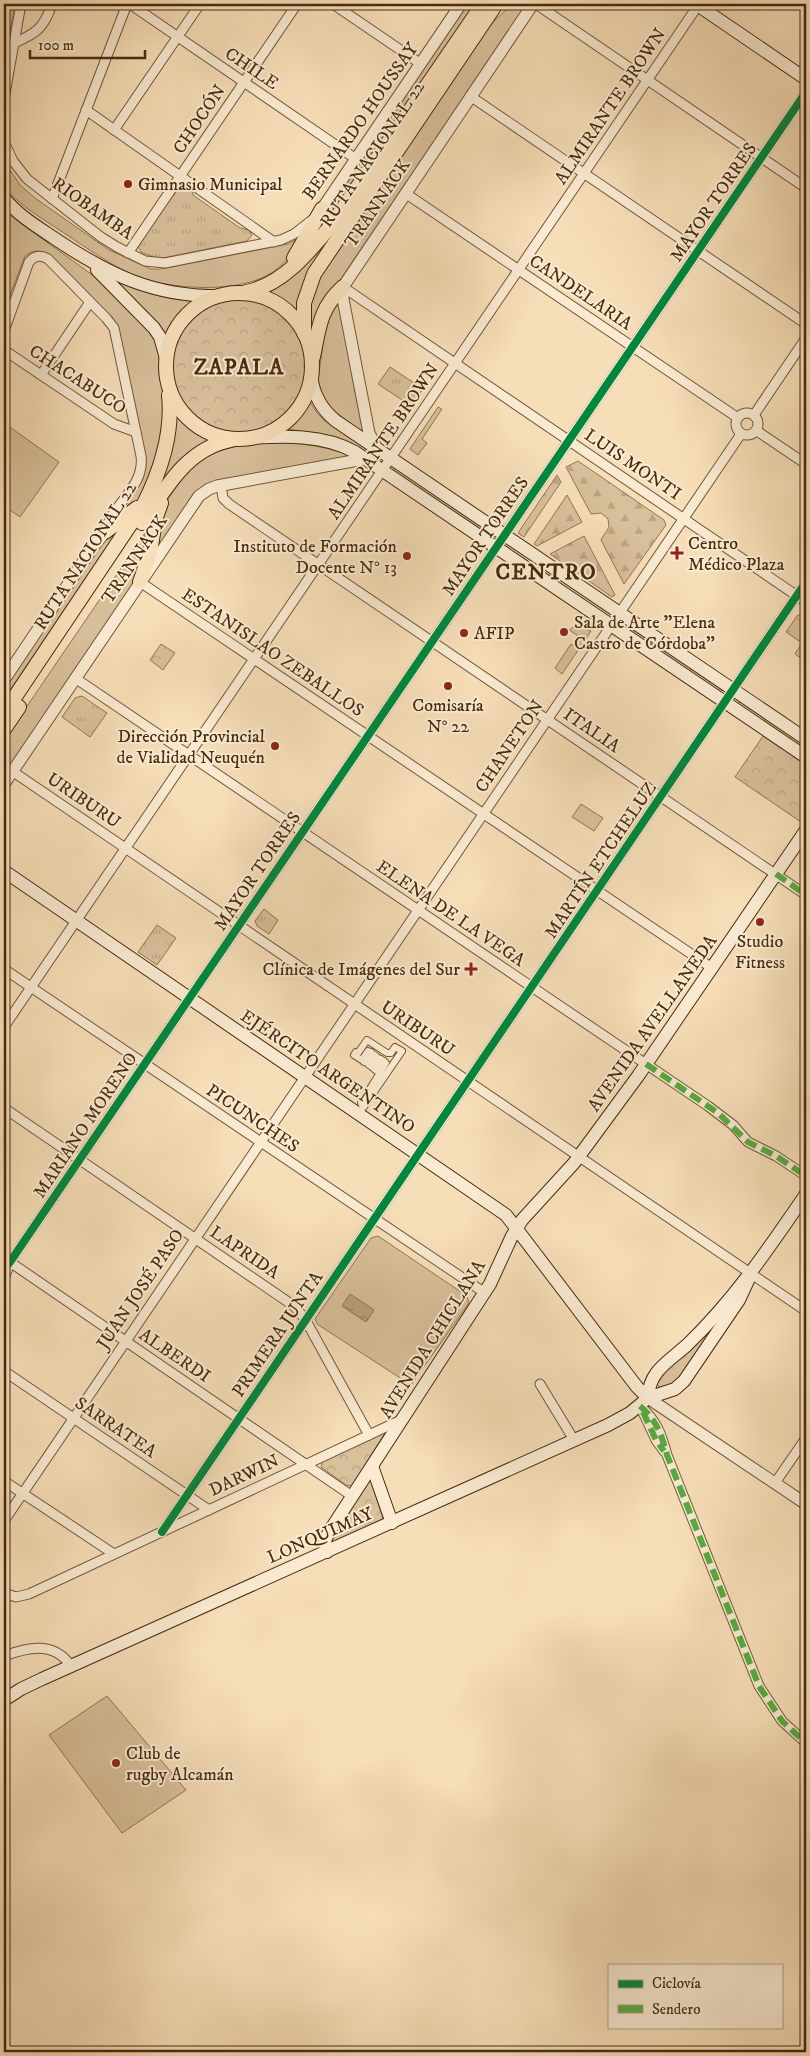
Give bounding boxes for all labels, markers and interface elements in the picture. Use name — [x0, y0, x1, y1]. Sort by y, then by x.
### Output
street label: ALMIRANTE BROWN — [550, 24, 671, 189]
scale bar — [30, 28, 145, 60]
text: 100 m — [38, 36, 74, 55]
street label: BERNARDO HOUSSAY — [298, 38, 424, 204]
street label: CHILE — [220, 43, 283, 95]
street label: RUTA NACIONAL 22 — [316, 77, 430, 232]
street label: CHOCÓN — [169, 81, 231, 158]
street label: MAYOR TORRES — [666, 139, 762, 266]
street label: TRANNACK — [340, 155, 416, 252]
street label: RIOBAMBA — [48, 173, 138, 245]
place label: Gimnasio Municipal — [138, 174, 283, 196]
marker: Gimnasio Municipal — [122, 178, 134, 190]
street label: CANDELARIA — [525, 250, 637, 336]
street label: CHACABUCO — [25, 340, 130, 419]
district label: ZAPALA — [194, 354, 284, 381]
street label: ALMIRANTE BROWN — [323, 359, 444, 524]
street label: LUIS MONTI — [580, 424, 685, 505]
street label: MAYOR TORRES — [438, 473, 534, 600]
street label: RUTA NACIONAL 22 — [30, 478, 142, 635]
street label: TRANNACK — [97, 511, 173, 608]
place label: Centro Médico Plaza — [688, 533, 785, 576]
place label: Instituto de Formación Docente N° 13 — [233, 536, 398, 579]
marker: Centro Médico Plaza — [670, 546, 684, 560]
marker: Instituto de Formación Docente N° 13 — [401, 550, 413, 562]
district label: CENTRO — [496, 559, 597, 586]
street label: ESTANISLAO ZEBALLOS — [177, 584, 368, 722]
place label: Sala de Arte "Elena Castro de Córdoba" — [574, 612, 715, 655]
place label: AFIP — [474, 623, 514, 645]
marker: Sala de Arte "Elena Castro de Córdoba" — [558, 626, 570, 638]
marker: AFIP — [458, 627, 470, 639]
marker: Comisaría N° 22 — [442, 680, 454, 692]
place label: Comisaría N° 22 — [412, 695, 484, 738]
street label: CHANETON — [471, 696, 549, 797]
street label: ITALIA — [559, 704, 625, 758]
place label: Dirección Provincial de Vialidad Neuquén — [117, 726, 266, 769]
marker: Dirección Provincial de Vialidad Neuquén — [269, 740, 281, 752]
street label: URIBURU — [42, 768, 125, 834]
street label: MARTÍN ETCHELUZ — [539, 777, 662, 943]
street label: MAYOR TORRES — [210, 808, 306, 935]
street label: ELENA DE LA VEGA — [372, 856, 529, 972]
marker: Studio Fitness — [754, 916, 766, 928]
street label: AVENIDA AVELLANEDA — [583, 930, 723, 1116]
place label: Studio Fitness — [735, 931, 785, 974]
place label: Clínica de Imágenes del Sur — [262, 959, 460, 981]
marker: Clínica de Imágenes del Sur — [464, 962, 478, 976]
street label: URIBURU — [376, 996, 459, 1062]
street label: EJÉRCITO ARGENTINO — [236, 1005, 419, 1139]
street label: MARIANO MORENO — [29, 1049, 143, 1203]
street label: PICUNCHES — [202, 1080, 303, 1158]
street label: LAPRIDA — [205, 1222, 284, 1284]
street label: JUAN JOSÉ PASO — [91, 1225, 189, 1356]
street label: AVENIDA CHICLANA — [375, 1256, 491, 1423]
street label: PRIMERA JUNTA — [228, 1267, 328, 1402]
street label: ALBERDI — [135, 1324, 214, 1388]
street label: SARRATEA — [70, 1393, 161, 1463]
street label: DARWIN — [206, 1450, 283, 1502]
street label: LONQUIMAY — [264, 1502, 377, 1569]
place label: Club de rugby Alcamán — [126, 1743, 234, 1786]
marker: Club de rugby Alcamán — [110, 1757, 122, 1769]
legend — [608, 1964, 782, 2028]
text: Ciclovía — [652, 1974, 701, 1993]
text: Sendero — [652, 2000, 700, 2019]

